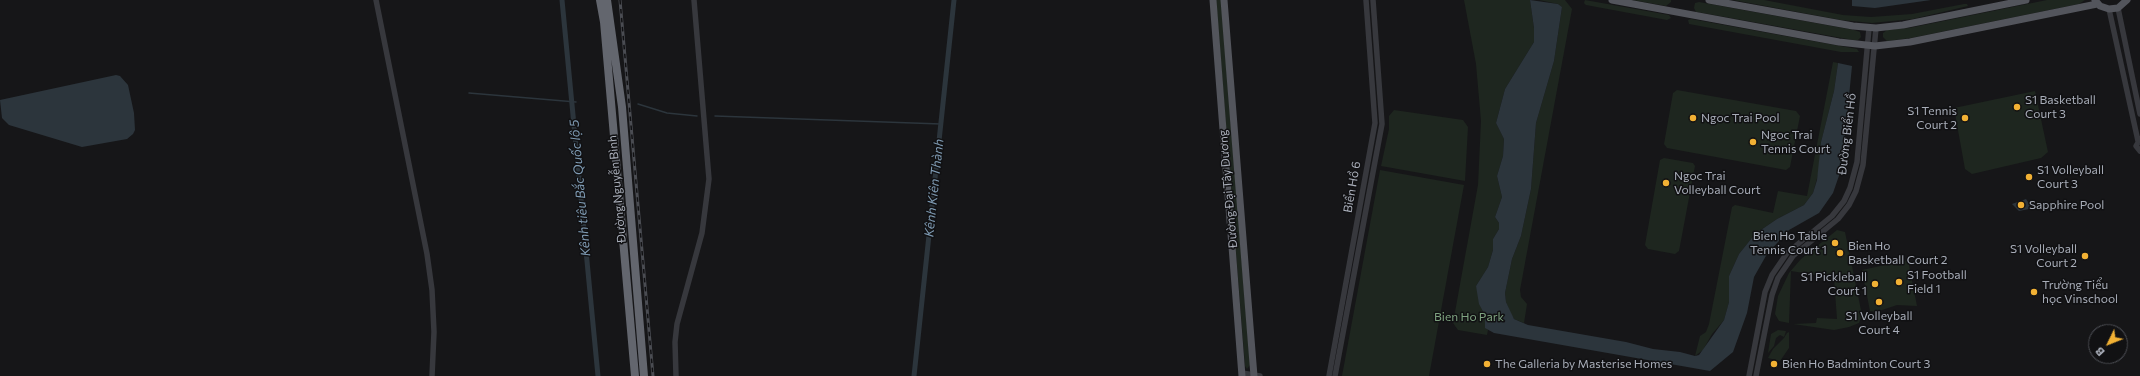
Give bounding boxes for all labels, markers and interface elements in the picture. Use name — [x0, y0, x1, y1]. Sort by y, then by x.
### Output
street label: Đường Biển Hồ — [1835, 92, 1859, 176]
place label: S1 Basketball Court 3 — [2025, 93, 2096, 121]
marker: S1 Basketball Court 3 — [2012, 102, 2022, 112]
place label: S1 Tennis Court 2 — [1907, 104, 1957, 132]
place label: Ngoc Trai Pool — [1701, 111, 1780, 125]
marker: Ngoc Trai Pool — [1688, 113, 1698, 123]
marker: S1 Tennis Court 2 — [1960, 113, 1970, 123]
water label: Kênh tiêu Bắc Quốc lộ 5 — [566, 119, 594, 257]
place label: Ngoc Trai Tennis Court — [1761, 128, 1830, 156]
street label: Đường Đại Tây Dương — [1216, 129, 1240, 249]
street label: Đường Nguyễn Bình — [605, 135, 629, 243]
marker: Ngoc Trai Tennis Court — [1748, 137, 1758, 147]
water label: Kênh Kiên Thành — [921, 138, 947, 238]
street label: Biển Hồ 6 — [1340, 160, 1364, 214]
place label: S1 Volleyball Court 3 — [2037, 163, 2104, 191]
place label: Ngoc Trai Volleyball Court — [1674, 169, 1761, 197]
marker: S1 Volleyball Court 3 — [2024, 172, 2034, 182]
marker: Ngoc Trai Volleyball Court — [1661, 178, 1671, 188]
place label: Sapphire Pool — [2029, 198, 2104, 212]
marker: Sapphire Pool — [2016, 200, 2026, 210]
place label: Bien Ho Table Tennis Court 1 — [1750, 229, 1827, 257]
marker: Bien Ho Table Tennis Court 1 — [1830, 238, 1840, 248]
place label: Bien Ho Basketball Court 2 — [1848, 239, 1947, 267]
place label: S1 Volleyball Court 2 — [2010, 242, 2077, 270]
marker: Bien Ho Basketball Court 2 — [1835, 248, 1845, 258]
marker: S1 Volleyball Court 2 — [2080, 251, 2090, 261]
place label: S1 Football Field 1 — [1907, 268, 1967, 296]
place label: S1 Pickleball Court 1 — [1801, 270, 1867, 298]
marker: S1 Football Field 1 — [1894, 277, 1904, 287]
place label: Trường Tiểu học Vinschool — [2042, 278, 2118, 306]
marker: S1 Pickleball Court 1 — [1870, 279, 1880, 289]
marker: Trường Tiểu học Vinschool — [2029, 287, 2039, 297]
marker: S1 Volleyball Court 4 — [1874, 297, 1884, 307]
place label: S1 Volleyball Court 4 — [1846, 309, 1912, 337]
park label: Bien Ho Park — [1434, 310, 1504, 324]
north arrow — [2088, 324, 2128, 364]
text: B — [2092, 345, 2107, 359]
place label: The Galleria by Masterise Homes — [1495, 357, 1672, 371]
place label: Bien Ho Badminton Court 3 — [1782, 357, 1930, 371]
marker: The Galleria by Masterise Homes — [1482, 359, 1492, 369]
marker: Bien Ho Badminton Court 3 — [1769, 359, 1779, 369]

